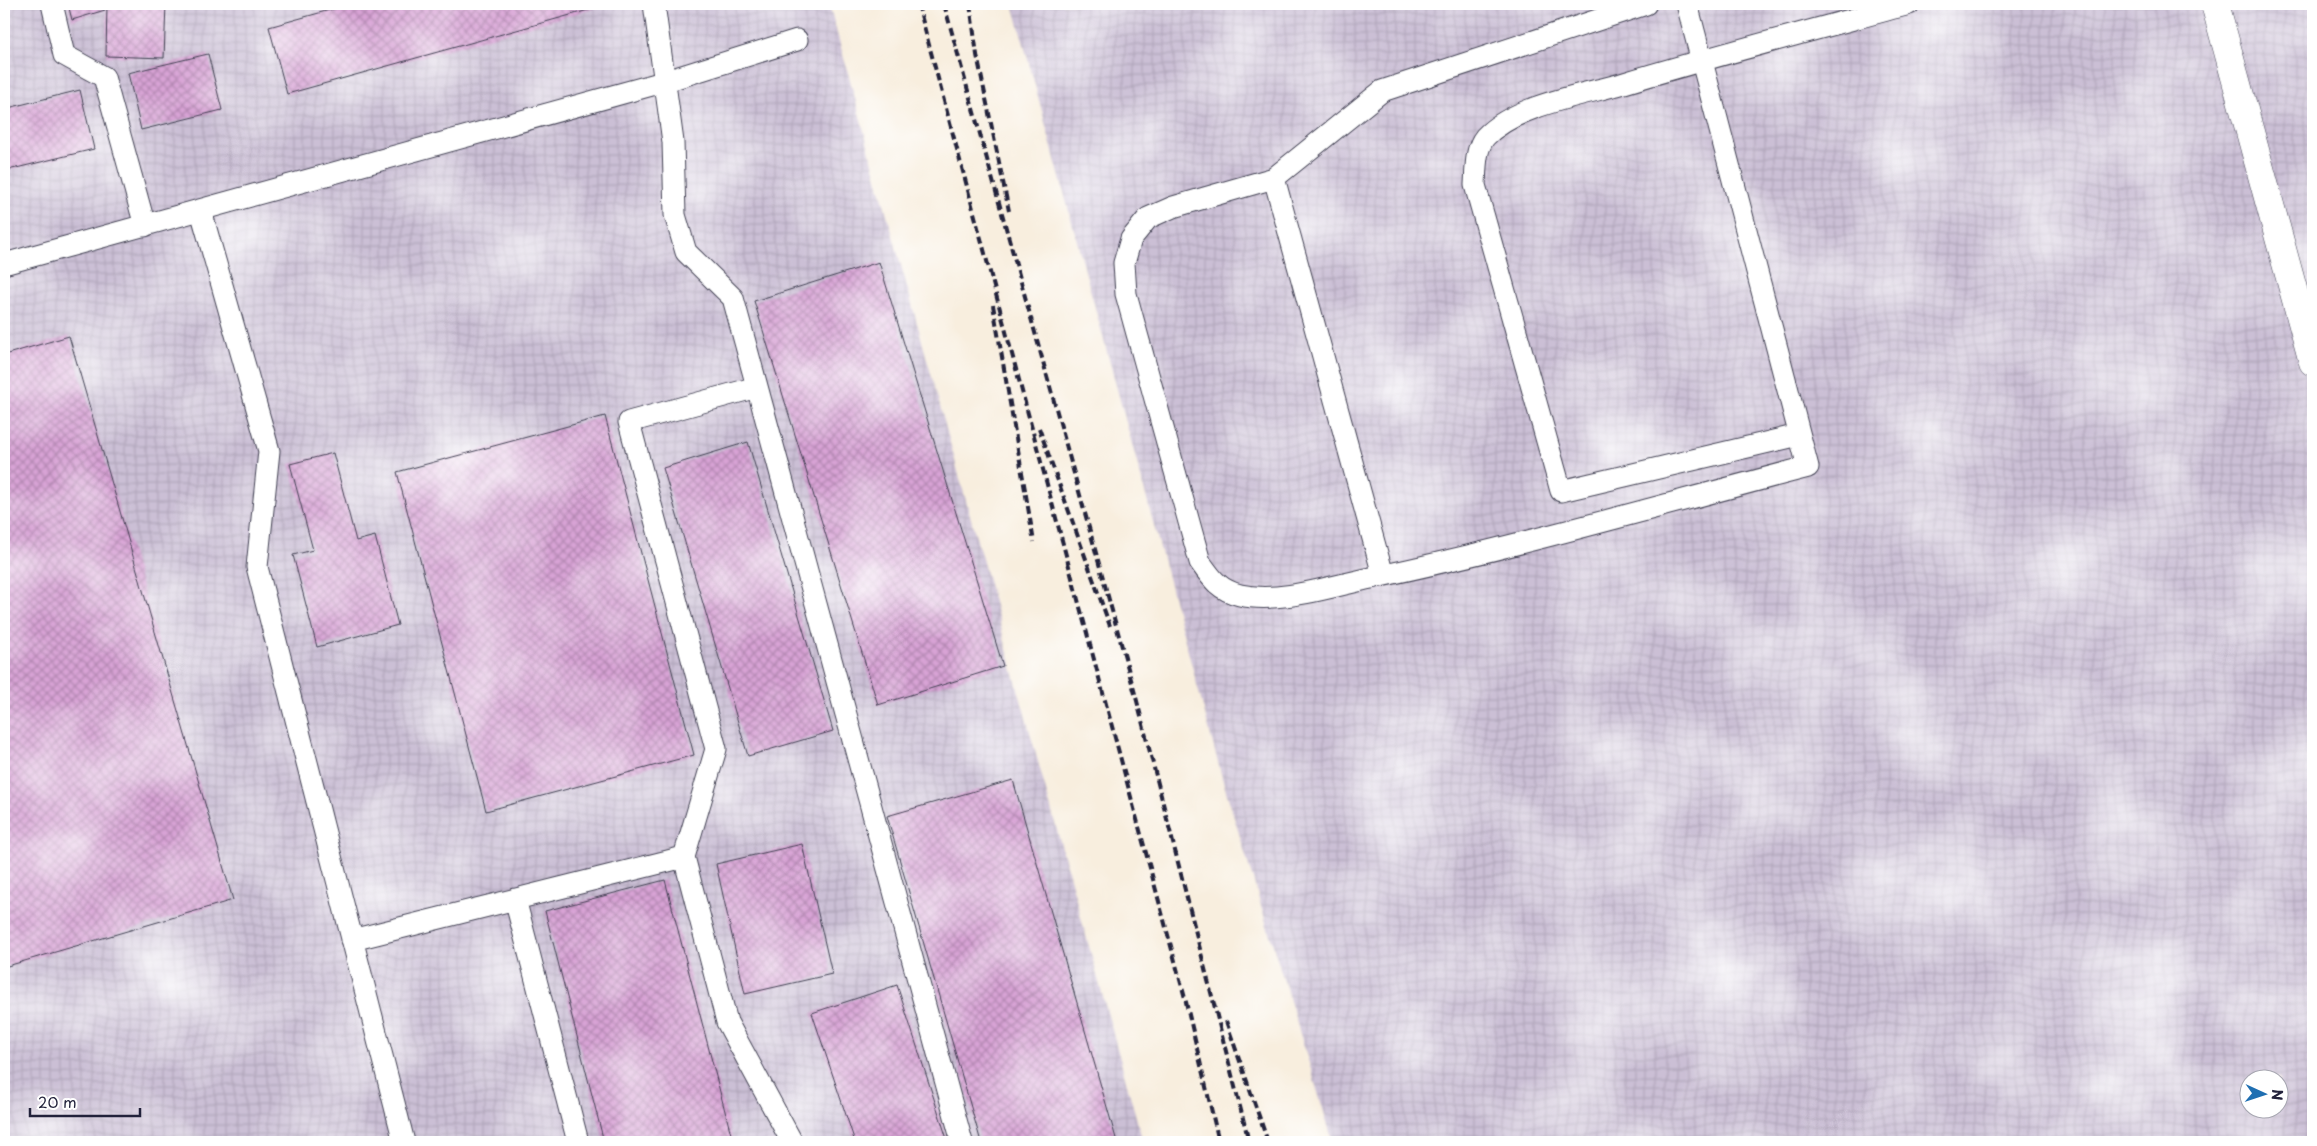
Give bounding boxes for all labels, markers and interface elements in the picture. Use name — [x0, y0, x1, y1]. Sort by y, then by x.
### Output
north arrow — [2240, 1068, 2290, 1118]
scale bar — [30, 1086, 140, 1118]
text: N — [2267, 1089, 2288, 1101]
text: 20 m — [38, 1090, 77, 1113]

